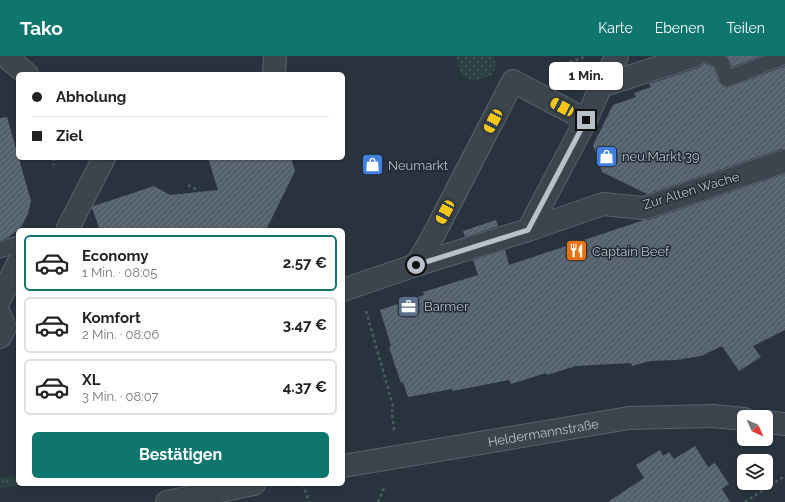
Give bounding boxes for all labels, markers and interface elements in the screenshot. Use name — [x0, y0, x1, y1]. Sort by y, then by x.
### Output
text: Tako — [20, 17, 63, 39]
text: Karte — [598, 20, 633, 36]
text: Ebenen — [655, 20, 705, 36]
text: Teilen — [727, 20, 765, 36]
callout: 1 Min. — [549, 62, 623, 90]
text: 1 Min. — [569, 68, 603, 83]
text: Abholung — [56, 88, 126, 106]
car — [549, 96, 575, 118]
car — [482, 108, 504, 134]
route end — [577, 111, 595, 129]
text: Ziel — [56, 127, 83, 145]
shop icon: neu.Markt 39 — [594, 143, 620, 169]
place label: neu.Markt 39 — [622, 149, 700, 164]
shop icon: Neumarkt — [360, 152, 386, 178]
place label: Neumarkt — [388, 158, 449, 173]
street label: Zur Alten Wache — [641, 169, 741, 212]
car — [434, 199, 456, 225]
restaurant icon: Captain Beef — [563, 238, 589, 264]
place label: Captain Beef — [592, 244, 670, 259]
icon: car — [34, 245, 70, 281]
text: Economy — [82, 247, 149, 265]
text: 2.57 € — [283, 254, 327, 272]
route start — [407, 256, 425, 274]
text: 1 Min. · 08:05 — [82, 265, 157, 280]
office icon: Barmer — [396, 293, 422, 319]
place label: Barmer — [424, 299, 469, 314]
icon: car — [34, 307, 70, 343]
text: Komfort — [82, 309, 141, 327]
text: 3.47 € — [283, 316, 327, 334]
text: 2 Min. · 08:06 — [82, 327, 159, 342]
icon: car — [34, 369, 70, 405]
text: XL — [82, 371, 100, 389]
text: 4.37 € — [283, 378, 327, 396]
text: 3 Min. · 08:07 — [82, 389, 159, 404]
north arrow — [737, 410, 773, 446]
map controls — [737, 410, 773, 490]
street label: Heldermannstraße — [487, 416, 600, 450]
button: Bestätigen — [32, 432, 329, 478]
button: layers — [737, 454, 773, 490]

